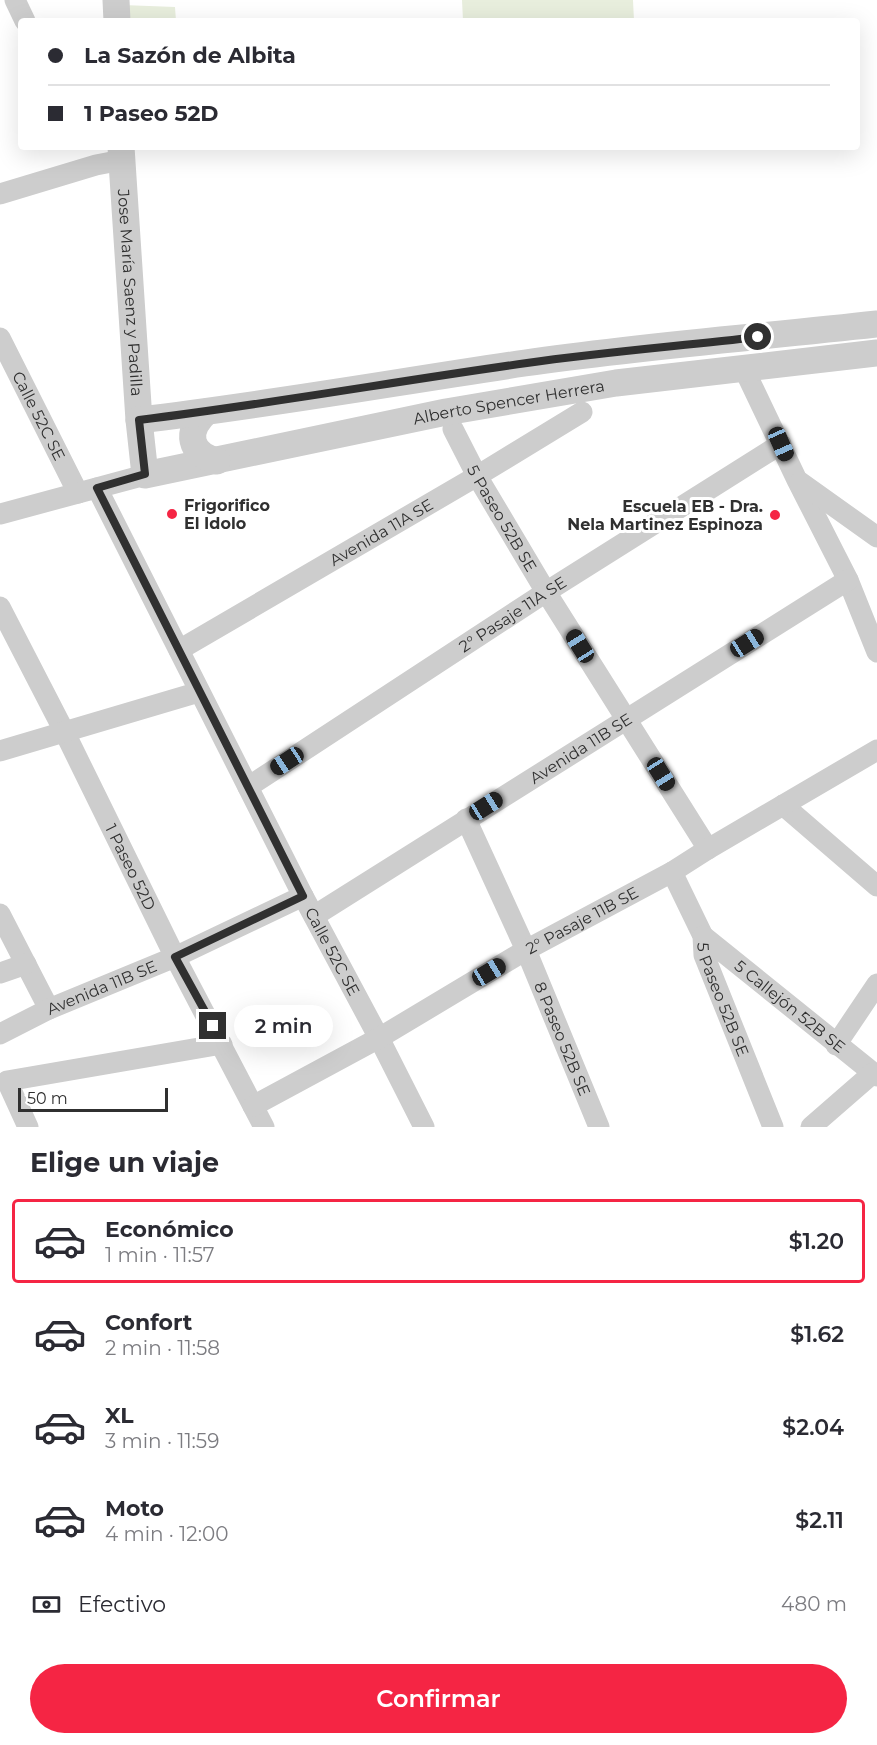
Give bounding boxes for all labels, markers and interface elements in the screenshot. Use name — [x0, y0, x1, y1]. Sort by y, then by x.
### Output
text: La Sazón de Albita — [84, 42, 296, 69]
text: 1 Paseo 52D — [84, 100, 219, 127]
street label: Jose María Saenz y Padilla — [114, 187, 147, 397]
route start — [744, 323, 771, 350]
street label: Calle 52C SE — [9, 368, 69, 463]
street label: Alberto Spencer Herrera — [411, 376, 606, 428]
car — [765, 424, 797, 464]
street label: 5 Paseo 52B SE — [463, 462, 541, 575]
street label: Avenida 11A SE — [326, 494, 436, 570]
place label: Frigorifico El Idolo — [184, 496, 270, 533]
place label: Escuela EB - Dra. Nela Martinez Espinoza — [567, 497, 763, 534]
marker: Frigorifico El Idolo — [165, 507, 179, 521]
marker: Escuela EB - Dra. Nela Martinez Espinoza — [768, 508, 782, 522]
street label: 2° Pasaje 11A SE — [455, 572, 570, 656]
car — [563, 626, 597, 666]
car — [727, 626, 767, 660]
street label: Avenida 11B SE — [526, 709, 635, 788]
car — [267, 744, 307, 778]
car — [644, 754, 678, 794]
car — [466, 789, 506, 823]
street label: 1 Paseo 52D — [102, 821, 160, 913]
street label: 2° Pasaje 11B SE — [523, 882, 641, 958]
street label: Calle 52C SE — [301, 904, 364, 999]
street label: 5 Paseo 52B SE — [694, 942, 753, 1059]
car — [469, 955, 509, 989]
street label: Avenida 11B SE — [44, 956, 159, 1018]
street label: 5 Callejón 52B SE — [731, 956, 849, 1056]
street label: 8 Paseo 52B SE — [531, 979, 595, 1099]
callout: 2 min — [234, 1005, 333, 1047]
route end — [199, 1012, 226, 1039]
text: 2 min — [255, 1014, 312, 1038]
scale bar — [18, 1085, 168, 1112]
text: 50 m — [27, 1089, 68, 1108]
text: Elige un viaje — [30, 1146, 219, 1179]
icon: car — [33, 1214, 87, 1268]
text: Económico — [105, 1216, 234, 1243]
text: $1.20 — [789, 1228, 844, 1255]
text: 1 min · 11:57 — [105, 1243, 215, 1267]
icon: car — [33, 1307, 87, 1361]
text: Confort — [105, 1309, 192, 1336]
text: $1.62 — [790, 1321, 844, 1348]
text: 2 min · 11:58 — [105, 1336, 220, 1360]
icon: car — [33, 1400, 87, 1454]
text: XL — [105, 1402, 134, 1429]
text: $2.04 — [782, 1414, 844, 1441]
text: 3 min · 11:59 — [105, 1429, 219, 1453]
icon: car — [33, 1493, 87, 1547]
text: Moto — [105, 1495, 164, 1522]
text: $2.11 — [795, 1507, 844, 1534]
text: 4 min · 12:00 — [105, 1522, 228, 1546]
icon: cash — [30, 1588, 63, 1621]
text: Efectivo — [78, 1591, 166, 1618]
text: 480 m — [781, 1592, 847, 1616]
button: Confirmar — [30, 1664, 847, 1733]

